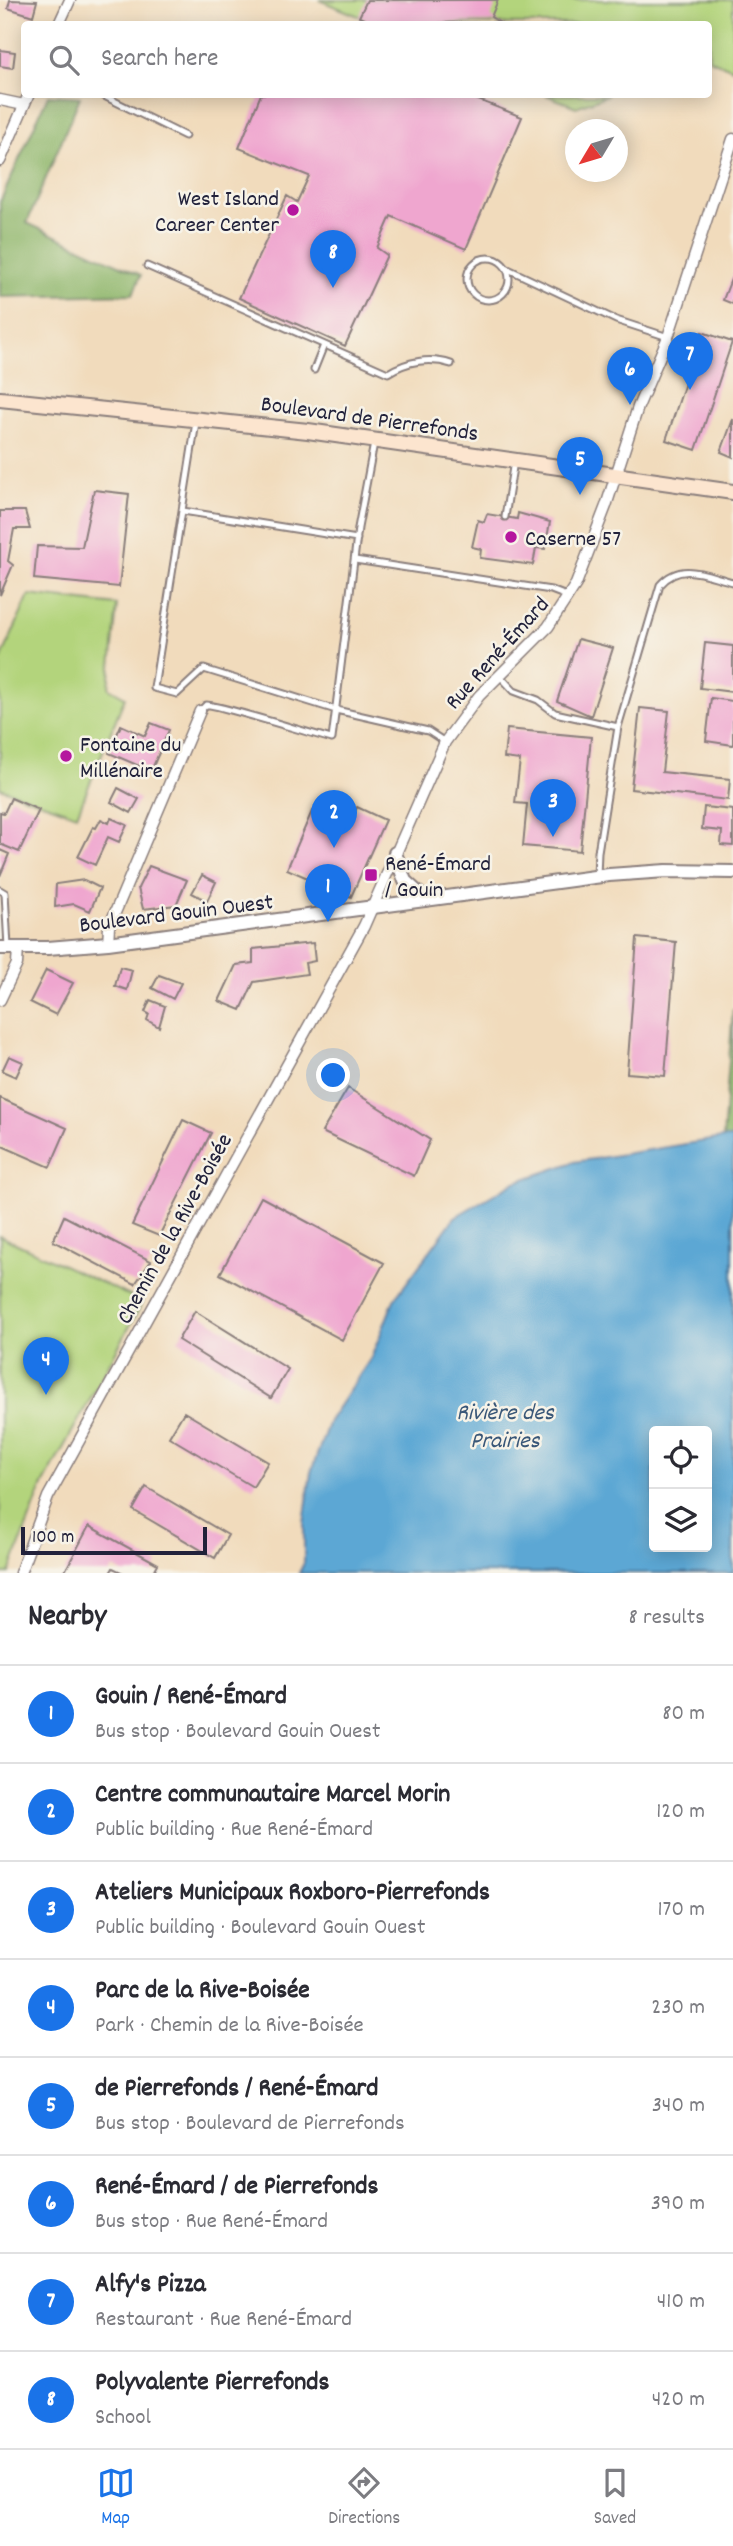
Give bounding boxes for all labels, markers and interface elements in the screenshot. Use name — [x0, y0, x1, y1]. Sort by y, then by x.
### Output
search box — [21, 21, 712, 98]
icon: search — [45, 41, 83, 79]
text: Search here — [101, 41, 219, 78]
north arrow — [565, 119, 628, 182]
place label: West Island Career Center — [155, 184, 279, 243]
marker: West Island Career Center — [285, 202, 301, 218]
pin: 8 — [310, 230, 356, 288]
pin: 7 — [667, 332, 713, 390]
pin: 6 — [607, 347, 653, 405]
street label: Boulevard de Pierrefonds — [259, 389, 480, 452]
pin: 5 — [557, 437, 603, 495]
place label: Caserne 57 — [525, 524, 621, 557]
marker: Caserne 57 — [503, 529, 519, 545]
street label: Rue René-Émard — [439, 590, 559, 718]
place label: Fontaine du Millénaire — [80, 730, 181, 789]
marker: Fontaine du Millénaire — [58, 748, 74, 764]
pin: 3 — [530, 779, 576, 837]
pin: 2 — [311, 790, 357, 848]
place label: René-Émard / Gouin — [385, 849, 491, 908]
pin: 1 — [305, 864, 351, 922]
marker: René-Émard / Gouin — [363, 867, 379, 883]
street label: Boulevard Gouin Ouest — [78, 887, 275, 944]
your location — [316, 1058, 350, 1092]
street label: Chemin de la Rive-Boisée — [110, 1128, 242, 1331]
pin: 4 — [23, 1337, 69, 1395]
water label: Rivière des Prairies — [456, 1397, 555, 1459]
map controls — [649, 1426, 712, 1552]
button: locate — [649, 1426, 712, 1489]
button: layers — [649, 1489, 712, 1552]
scale bar — [21, 1524, 206, 1556]
text: 100 m — [32, 1525, 74, 1552]
text: Nearby — [28, 1597, 106, 1640]
text: 8 results — [629, 1602, 705, 1635]
text: Gouin / René-Émard — [95, 1679, 287, 1716]
text: 1 — [48, 1698, 54, 1731]
text: 80 m — [662, 1698, 705, 1731]
text: Bus stop · Boulevard Gouin Ouest — [95, 1716, 380, 1749]
text: Centre communautaire Marcel Morin — [95, 1777, 450, 1814]
text: 2 — [46, 1796, 56, 1829]
text: 120 m — [656, 1796, 705, 1829]
text: Public building · Rue René-Émard — [95, 1814, 373, 1847]
text: Ateliers Municipaux Roxboro-Pierrefonds — [95, 1875, 490, 1912]
text: 3 — [46, 1894, 56, 1927]
text: 170 m — [658, 1894, 705, 1927]
text: Public building · Boulevard Gouin Ouest — [95, 1912, 425, 1945]
text: Parc de la Rive-Boisée — [95, 1973, 310, 2010]
text: 4 — [46, 1992, 56, 2025]
text: 230 m — [651, 1992, 705, 2025]
text: Park · Chemin de la Rive-Boisée — [95, 2010, 364, 2043]
text: de Pierrefonds / René-Émard — [95, 2071, 378, 2108]
text: 5 — [46, 2090, 56, 2123]
text: 340 m — [652, 2090, 705, 2123]
text: Bus stop · Boulevard de Pierrefonds — [95, 2108, 405, 2141]
text: René-Émard / de Pierrefonds — [95, 2169, 378, 2206]
text: 6 — [45, 2188, 57, 2221]
text: 390 m — [651, 2188, 705, 2221]
text: Bus stop · Rue René-Émard — [95, 2206, 328, 2239]
text: Alfy's Pizza — [95, 2267, 206, 2304]
text: 7 — [47, 2286, 55, 2319]
text: 410 m — [657, 2286, 705, 2319]
text: Restaurant · Rue René-Émard — [95, 2304, 352, 2337]
text: Polyvalente Pierrefonds — [95, 2365, 329, 2402]
text: 8 — [46, 2384, 56, 2417]
text: 420 m — [652, 2384, 705, 2417]
text: School — [95, 2402, 151, 2435]
tab: Map — [97, 2464, 135, 2533]
tab: Directions — [328, 2464, 400, 2533]
tab: Saved — [594, 2464, 636, 2533]

